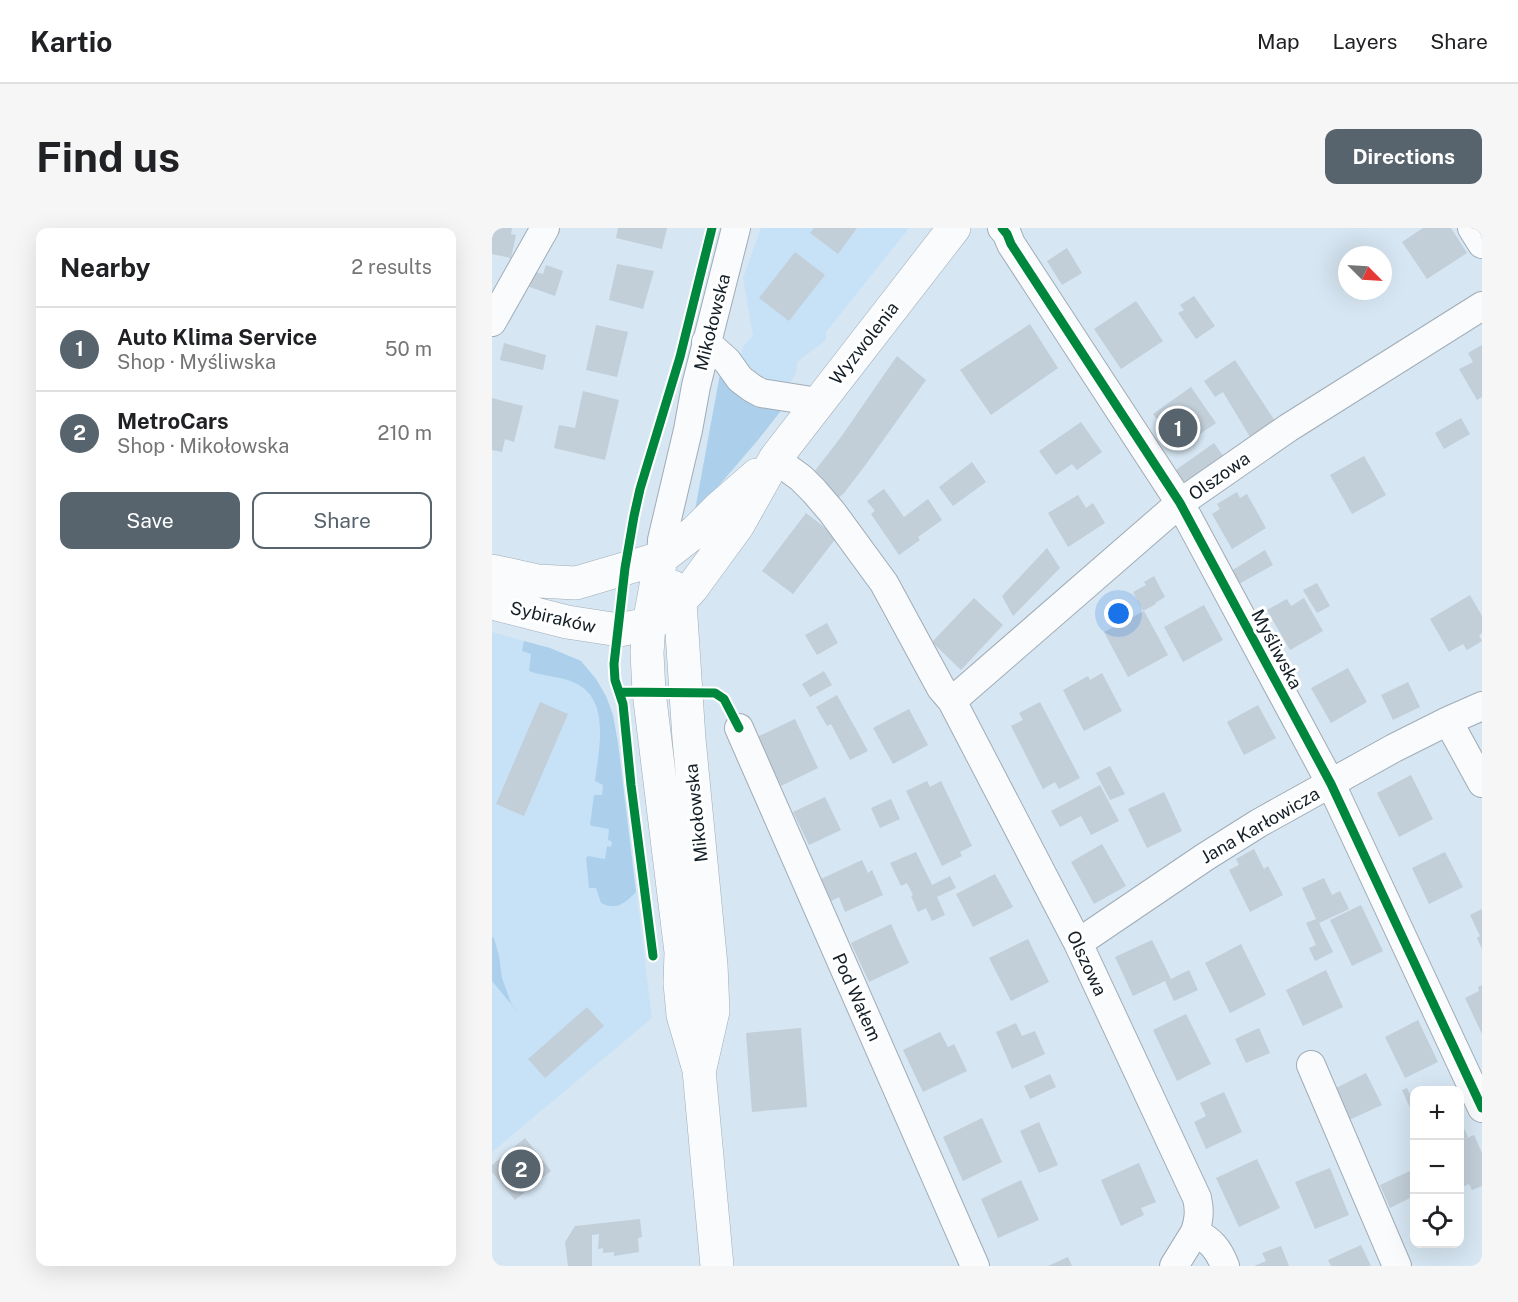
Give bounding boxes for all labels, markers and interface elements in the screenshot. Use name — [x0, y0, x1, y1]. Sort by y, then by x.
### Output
text: Kartio — [30, 25, 112, 58]
text: Map — [1257, 29, 1300, 54]
text: Layers — [1333, 29, 1397, 54]
text: Share — [1430, 29, 1488, 54]
button: Directions — [1325, 129, 1482, 184]
text: Find us — [36, 132, 180, 181]
north arrow — [1338, 246, 1392, 300]
text: Nearby — [60, 252, 150, 283]
text: 2 results — [351, 255, 432, 279]
street label: Mikołowska — [690, 271, 734, 373]
street label: Wyzwolenia — [825, 297, 903, 389]
text: Auto Klima Service — [117, 324, 317, 350]
text: 1 — [75, 337, 84, 361]
text: 50 m — [385, 337, 432, 361]
text: Shop · Myśliwska — [117, 350, 276, 374]
pin: 1 — [1158, 406, 1198, 450]
text: MetroCars — [117, 408, 229, 434]
text: 2 — [73, 421, 86, 445]
text: 210 m — [378, 421, 432, 445]
text: Shop · Mikołowska — [117, 434, 289, 458]
street label: Olszowa — [1184, 447, 1254, 505]
button: Save — [60, 492, 240, 549]
button: Share — [252, 492, 432, 549]
street label: Sybiraków — [508, 597, 598, 637]
your location — [1104, 599, 1133, 628]
street label: Myśliwska — [1247, 606, 1307, 692]
street label: Mikołowska — [680, 763, 712, 863]
street label: Jana Karłowicza — [1197, 783, 1323, 867]
street label: Olszowa — [1063, 927, 1111, 999]
street label: Pod Wałem — [828, 950, 886, 1044]
map controls — [1410, 1086, 1464, 1248]
button: + — [1410, 1086, 1464, 1140]
button: − — [1410, 1140, 1464, 1194]
pin: 2 — [501, 1146, 540, 1192]
button: locate — [1410, 1194, 1464, 1248]

